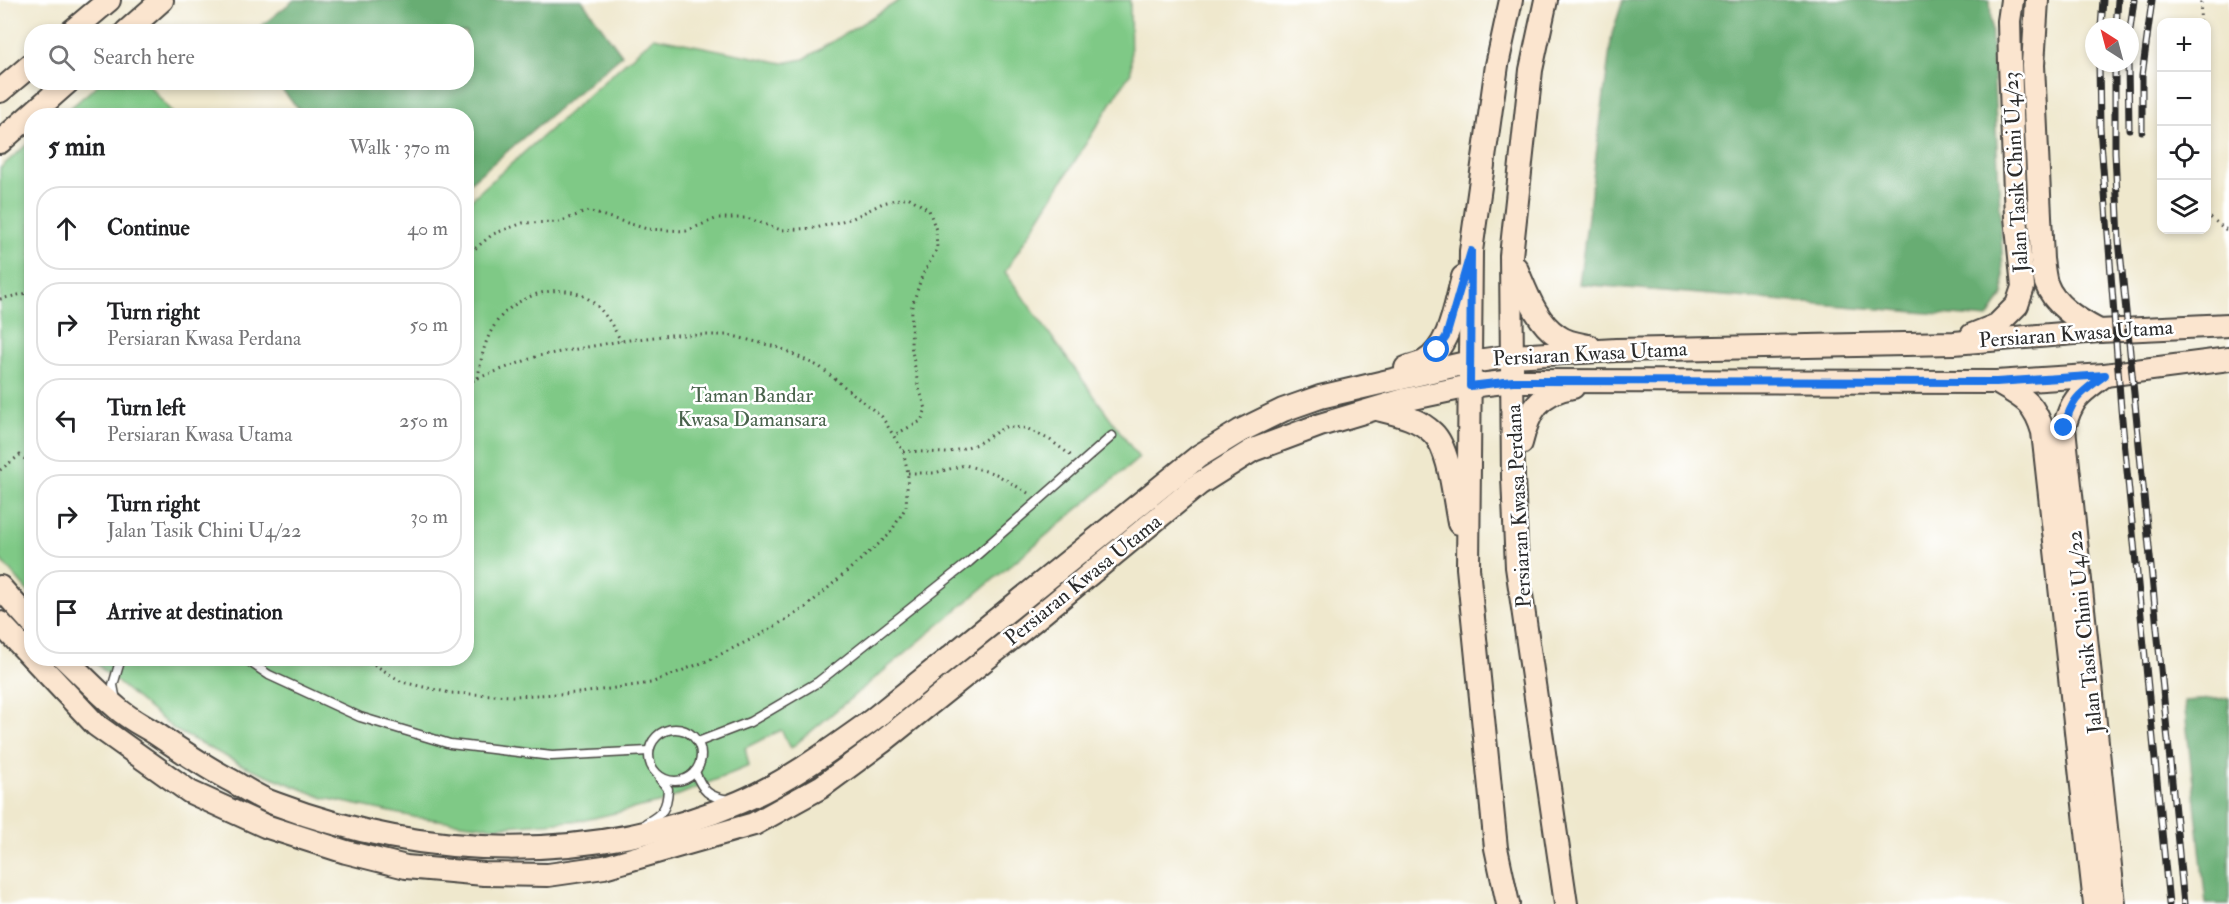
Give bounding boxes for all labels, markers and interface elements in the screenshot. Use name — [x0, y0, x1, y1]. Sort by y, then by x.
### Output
north arrow — [2085, 18, 2139, 72]
map controls — [2157, 18, 2211, 234]
button: + — [2157, 18, 2211, 72]
search box — [24, 24, 474, 90]
icon: search — [45, 41, 78, 74]
text: Search here — [93, 43, 195, 71]
street label: Jalan Tasik Chini U4/23 — [1997, 71, 2035, 274]
button: − — [2157, 72, 2211, 126]
button: locate — [2157, 126, 2211, 180]
text: 5 min — [48, 131, 105, 163]
text: Walk · 370 m — [349, 135, 450, 160]
button: layers — [2157, 180, 2211, 234]
icon: ahead — [50, 212, 83, 245]
text: Continue — [107, 214, 190, 242]
text: 40 m — [407, 216, 448, 241]
text: Turn right — [107, 298, 200, 326]
icon: right — [50, 308, 83, 341]
text: 50 m — [409, 312, 448, 337]
street label: Persiaran Kwasa Utama — [1978, 314, 2174, 354]
text: Persiaran Kwasa Perdana — [107, 326, 301, 351]
street label: Persiaran Kwasa Utama — [1492, 335, 1688, 373]
route start — [1423, 336, 1449, 362]
park label: Taman Bandar Kwasa Damansara — [677, 382, 827, 433]
text: Turn left — [107, 394, 186, 422]
street label: Persiaran Kwasa Perdana — [1500, 403, 1538, 609]
icon: left — [50, 404, 83, 437]
text: 250 m — [399, 408, 448, 433]
route end — [2050, 414, 2076, 440]
text: Persiaran Kwasa Utama — [107, 422, 293, 447]
text: Turn right — [107, 490, 200, 518]
icon: right — [50, 500, 83, 533]
text: 30 m — [410, 504, 448, 529]
street label: Persiaran Kwasa Utama — [999, 508, 1167, 652]
text: Jalan Tasik Chini U4/22 — [107, 518, 301, 543]
street label: Jalan Tasik Chini U4/22 — [2061, 529, 2109, 736]
icon: arrive — [50, 596, 83, 629]
text: Arrive at destination — [107, 598, 283, 626]

